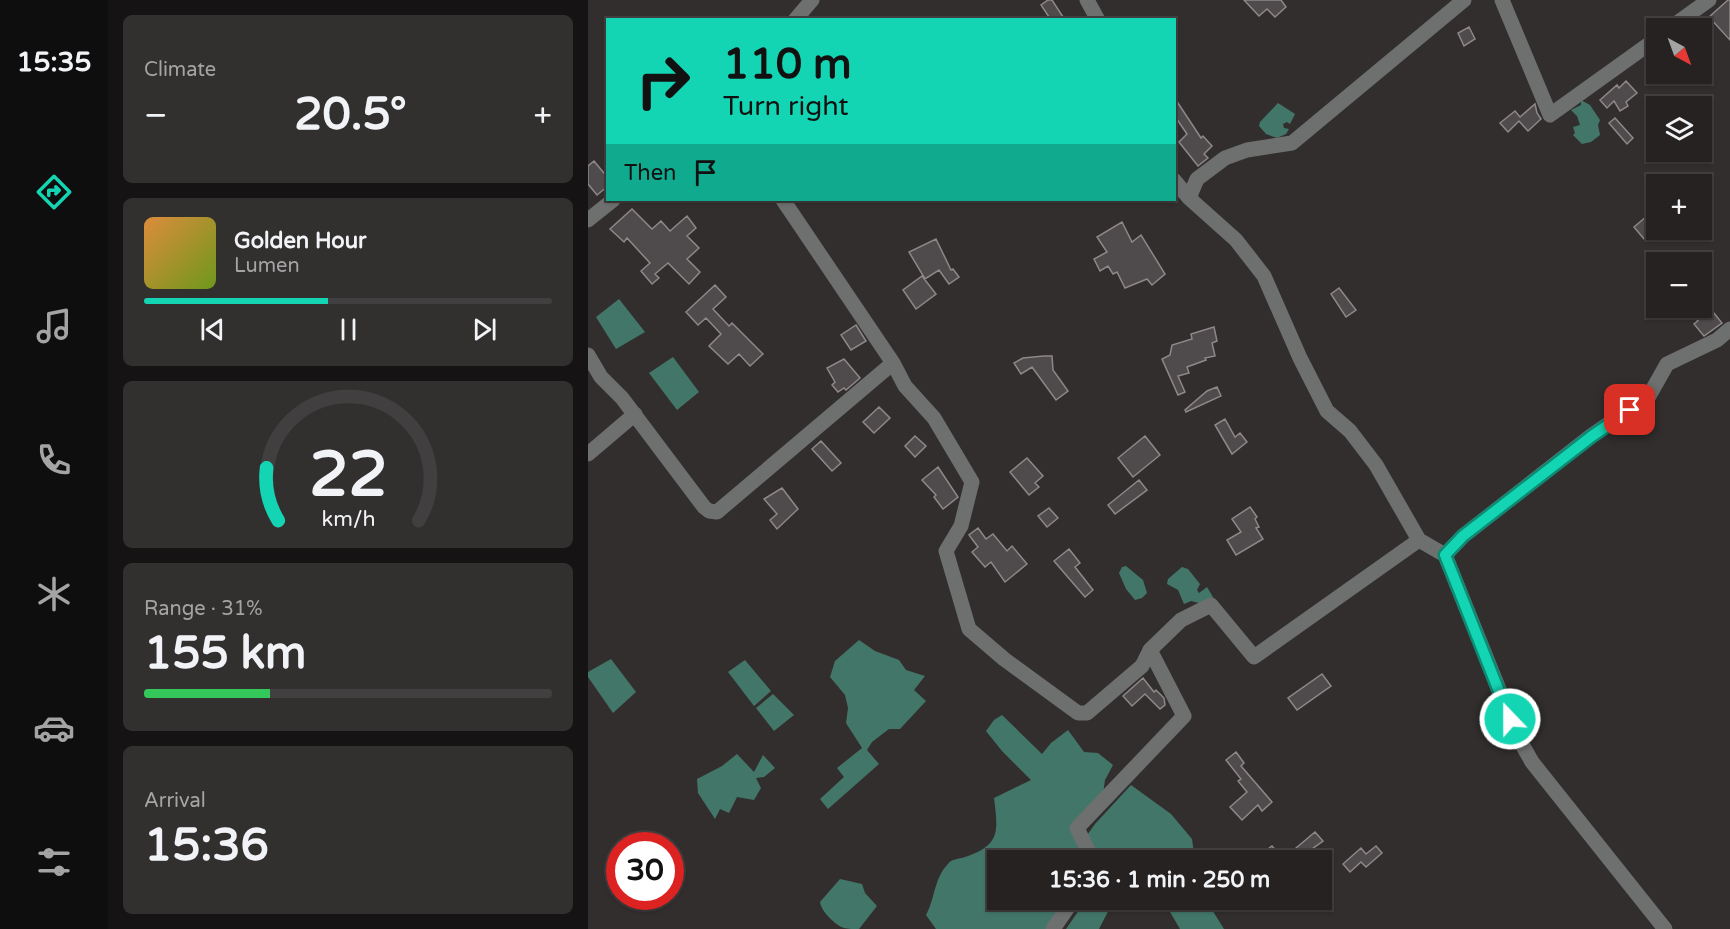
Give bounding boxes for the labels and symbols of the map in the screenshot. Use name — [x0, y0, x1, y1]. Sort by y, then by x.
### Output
north arrow — [1646, 18, 1712, 84]
pin — [1604, 384, 1655, 435]
position arrow — [1478, 687, 1542, 751]
speed limit sign: 30 — [606, 832, 684, 910]

